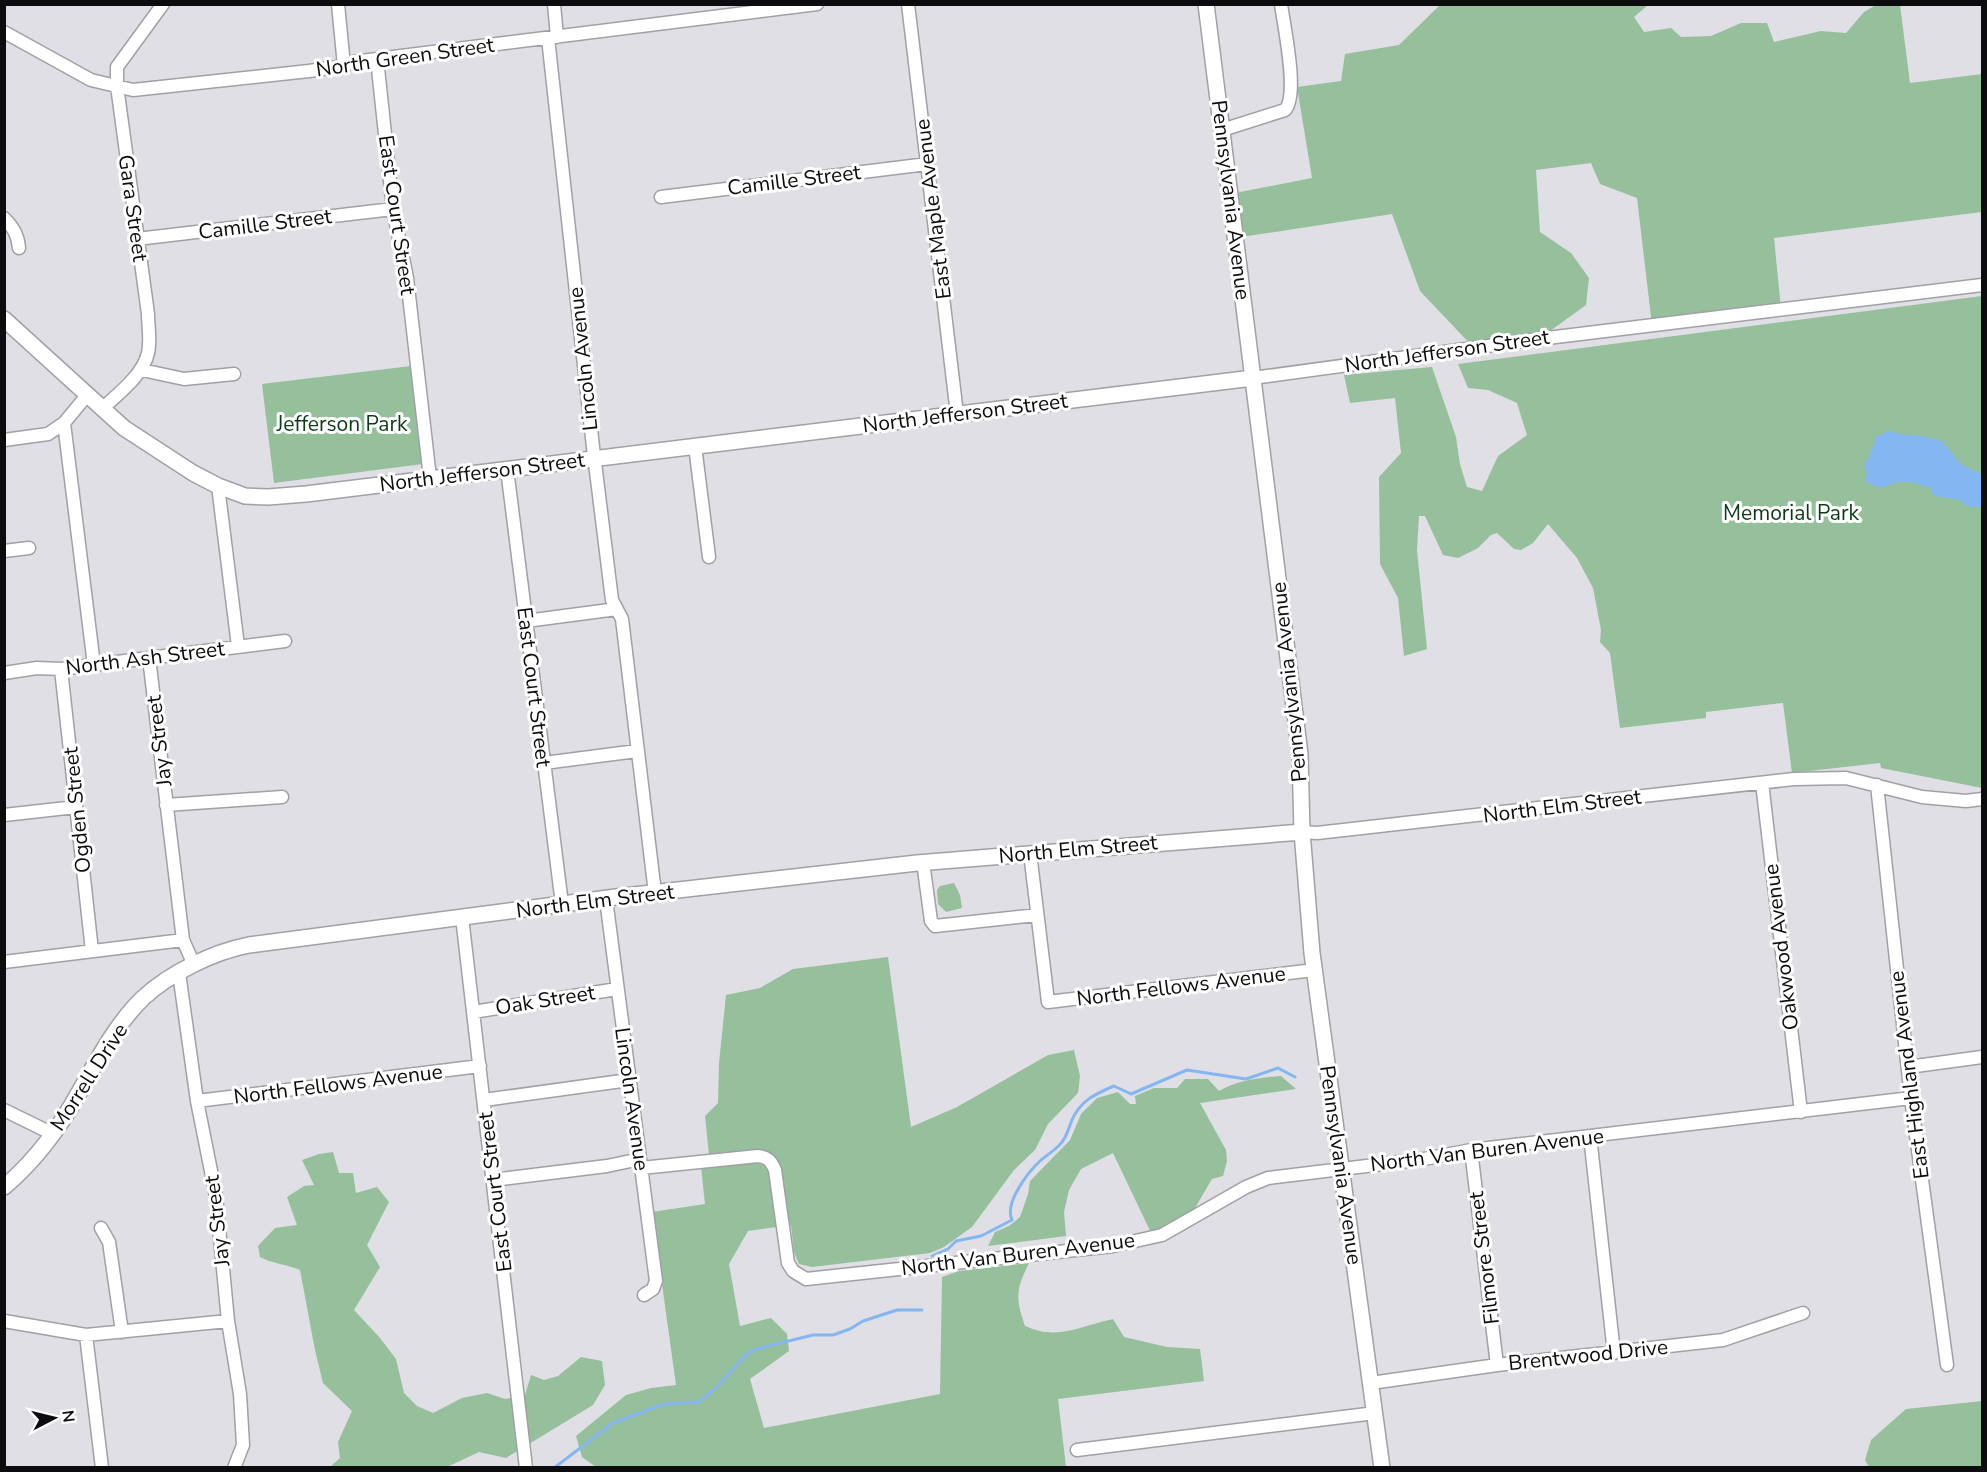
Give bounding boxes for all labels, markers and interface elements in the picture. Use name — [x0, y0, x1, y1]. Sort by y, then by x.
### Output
street label: North Green Street — [314, 31, 496, 83]
street label: Pennsylvania Avenue — [1205, 99, 1257, 301]
street label: East Maple Avenue — [908, 117, 958, 301]
street label: East Court Street — [372, 133, 422, 297]
street label: Gara Street — [112, 153, 154, 264]
street label: Camille Street — [726, 158, 863, 202]
street label: Camille Street — [197, 202, 334, 246]
street label: Lincoln Avenue — [562, 286, 604, 432]
street label: North Jefferson Street — [1343, 323, 1552, 379]
street label: North Jefferson Street — [861, 386, 1070, 439]
park label: Jefferson Park — [276, 410, 408, 438]
street label: North Jefferson Street — [378, 445, 587, 498]
park label: Memorial Park — [1723, 499, 1859, 527]
street label: Pennsylvania Avenue — [1265, 581, 1313, 783]
street label: East Court Street — [510, 605, 558, 769]
street label: North Ash Street — [64, 634, 227, 682]
street label: Jay Street — [139, 693, 179, 789]
street label: Ogden Street — [56, 745, 98, 874]
street label: North Elm Street — [1481, 782, 1643, 830]
street label: North Elm Street — [998, 828, 1159, 870]
street label: Oakwood Avenue — [1757, 862, 1805, 1032]
street label: North Elm Street — [514, 877, 676, 925]
street label: North Fellows Avenue — [1075, 959, 1287, 1013]
street label: East Highland Avenue — [1882, 969, 1936, 1181]
street label: Oak Street — [493, 978, 597, 1022]
street label: Morrell Drive — [44, 1018, 134, 1136]
street label: Lincoln Avenue — [608, 1026, 656, 1172]
street label: North Fellows Avenue — [232, 1057, 444, 1111]
street label: Pennsylvania Avenue — [1313, 1064, 1369, 1266]
street label: East Court Street — [471, 1110, 519, 1274]
street label: North Van Buren Avenue — [1369, 1122, 1605, 1178]
street label: Jay Street — [197, 1173, 237, 1269]
street label: Filmore Street — [1462, 1189, 1506, 1326]
street label: North Van Buren Avenue — [900, 1226, 1136, 1282]
street label: Brentwood Drive — [1507, 1333, 1669, 1377]
north arrow — [24, 1388, 84, 1448]
text: N — [56, 1409, 80, 1424]

